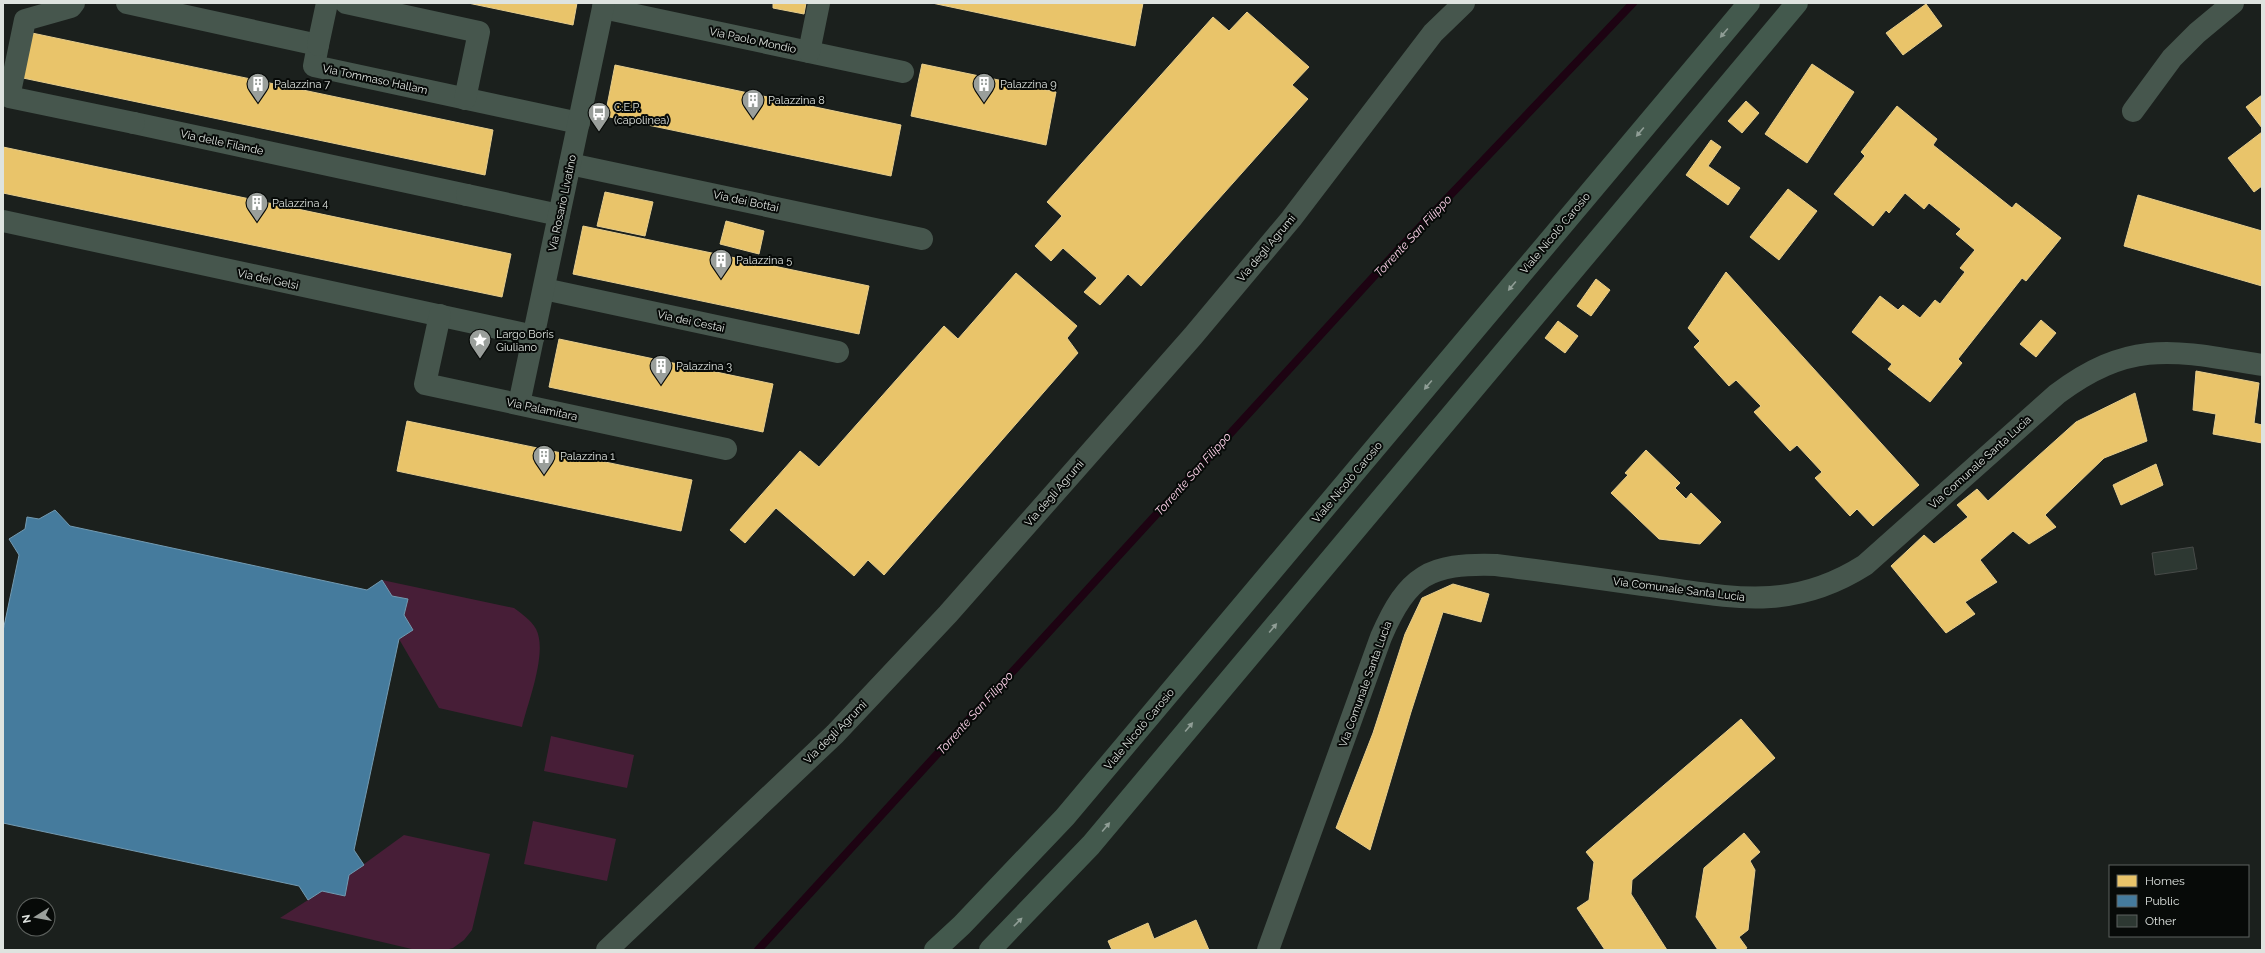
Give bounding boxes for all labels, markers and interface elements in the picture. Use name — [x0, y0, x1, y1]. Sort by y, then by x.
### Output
street label: Via Paolo Mondio — [708, 25, 798, 56]
one-way arrow — [1719, 27, 1728, 38]
street label: Via Tommaso Hallam — [321, 62, 429, 97]
building icon: Palazzina 7 — [245, 71, 271, 104]
building icon: Palazzina 9 — [971, 71, 997, 104]
place label: Palazzina 7 — [274, 78, 330, 91]
place label: Palazzina 9 — [1000, 78, 1057, 91]
building icon: Palazzina 8 — [740, 87, 766, 120]
place label: Palazzina 8 — [768, 94, 825, 107]
bus stop icon: C.E.P. (capolinea) — [586, 100, 612, 133]
place label: C.E.P. (capolinea) — [614, 101, 669, 127]
street label: Via delle Filande — [179, 127, 265, 158]
one-way arrow — [1635, 127, 1644, 138]
street label: Via Rosario Livatino — [546, 153, 579, 253]
street label: Via dei Bottai — [712, 188, 780, 215]
building icon: Palazzina 4 — [244, 190, 270, 223]
street label: Viale Nicolò Carosio — [1518, 190, 1593, 277]
water label: Torrente San Filippo — [1371, 192, 1455, 280]
place label: Palazzina 4 — [272, 197, 328, 210]
street label: Via degli Agrumi — [1235, 212, 1298, 285]
building icon: Palazzina 5 — [708, 247, 734, 280]
place label: Palazzina 5 — [736, 254, 792, 267]
street label: Via dei Gelsi — [236, 267, 300, 292]
one-way arrow — [1507, 280, 1516, 291]
street label: Via dei Cestai — [656, 308, 726, 335]
place icon: Largo Boris Giuliano — [467, 327, 493, 360]
place label: Largo Boris Giuliano — [496, 328, 554, 354]
building icon: Palazzina 3 — [648, 353, 674, 386]
place label: Palazzina 3 — [676, 360, 732, 373]
one-way arrow — [1424, 380, 1432, 391]
street label: Via Palamitara — [505, 396, 579, 423]
street label: Via Comunale Santa Lucia — [1927, 413, 2034, 512]
water label: Torrente San Filippo — [1152, 429, 1234, 518]
street label: Viale Nicolò Carosio — [1310, 439, 1385, 526]
building icon: Palazzina 1 — [531, 443, 557, 476]
place label: Palazzina 1 — [560, 450, 615, 463]
street label: Via degli Agrumi — [1022, 458, 1087, 529]
street label: Via Comunale Santa Lucia — [1612, 575, 1746, 604]
street label: Via Comunale Santa Lucia — [1337, 619, 1394, 749]
one-way arrow — [1268, 622, 1277, 633]
water label: Torrente San Filippo — [934, 668, 1016, 757]
street label: Viale Nicolò Carosio — [1102, 686, 1177, 773]
street label: Via degli Agrumi — [801, 698, 870, 767]
one-way arrow — [1185, 722, 1194, 733]
one-way arrow — [1101, 821, 1110, 832]
legend — [2109, 865, 2249, 937]
text: Homes — [2145, 874, 2185, 888]
text: Public — [2145, 894, 2180, 908]
north arrow — [16, 897, 56, 937]
text: N — [19, 913, 34, 924]
text: Other — [2145, 914, 2177, 928]
one-way arrow — [1013, 917, 1022, 927]

